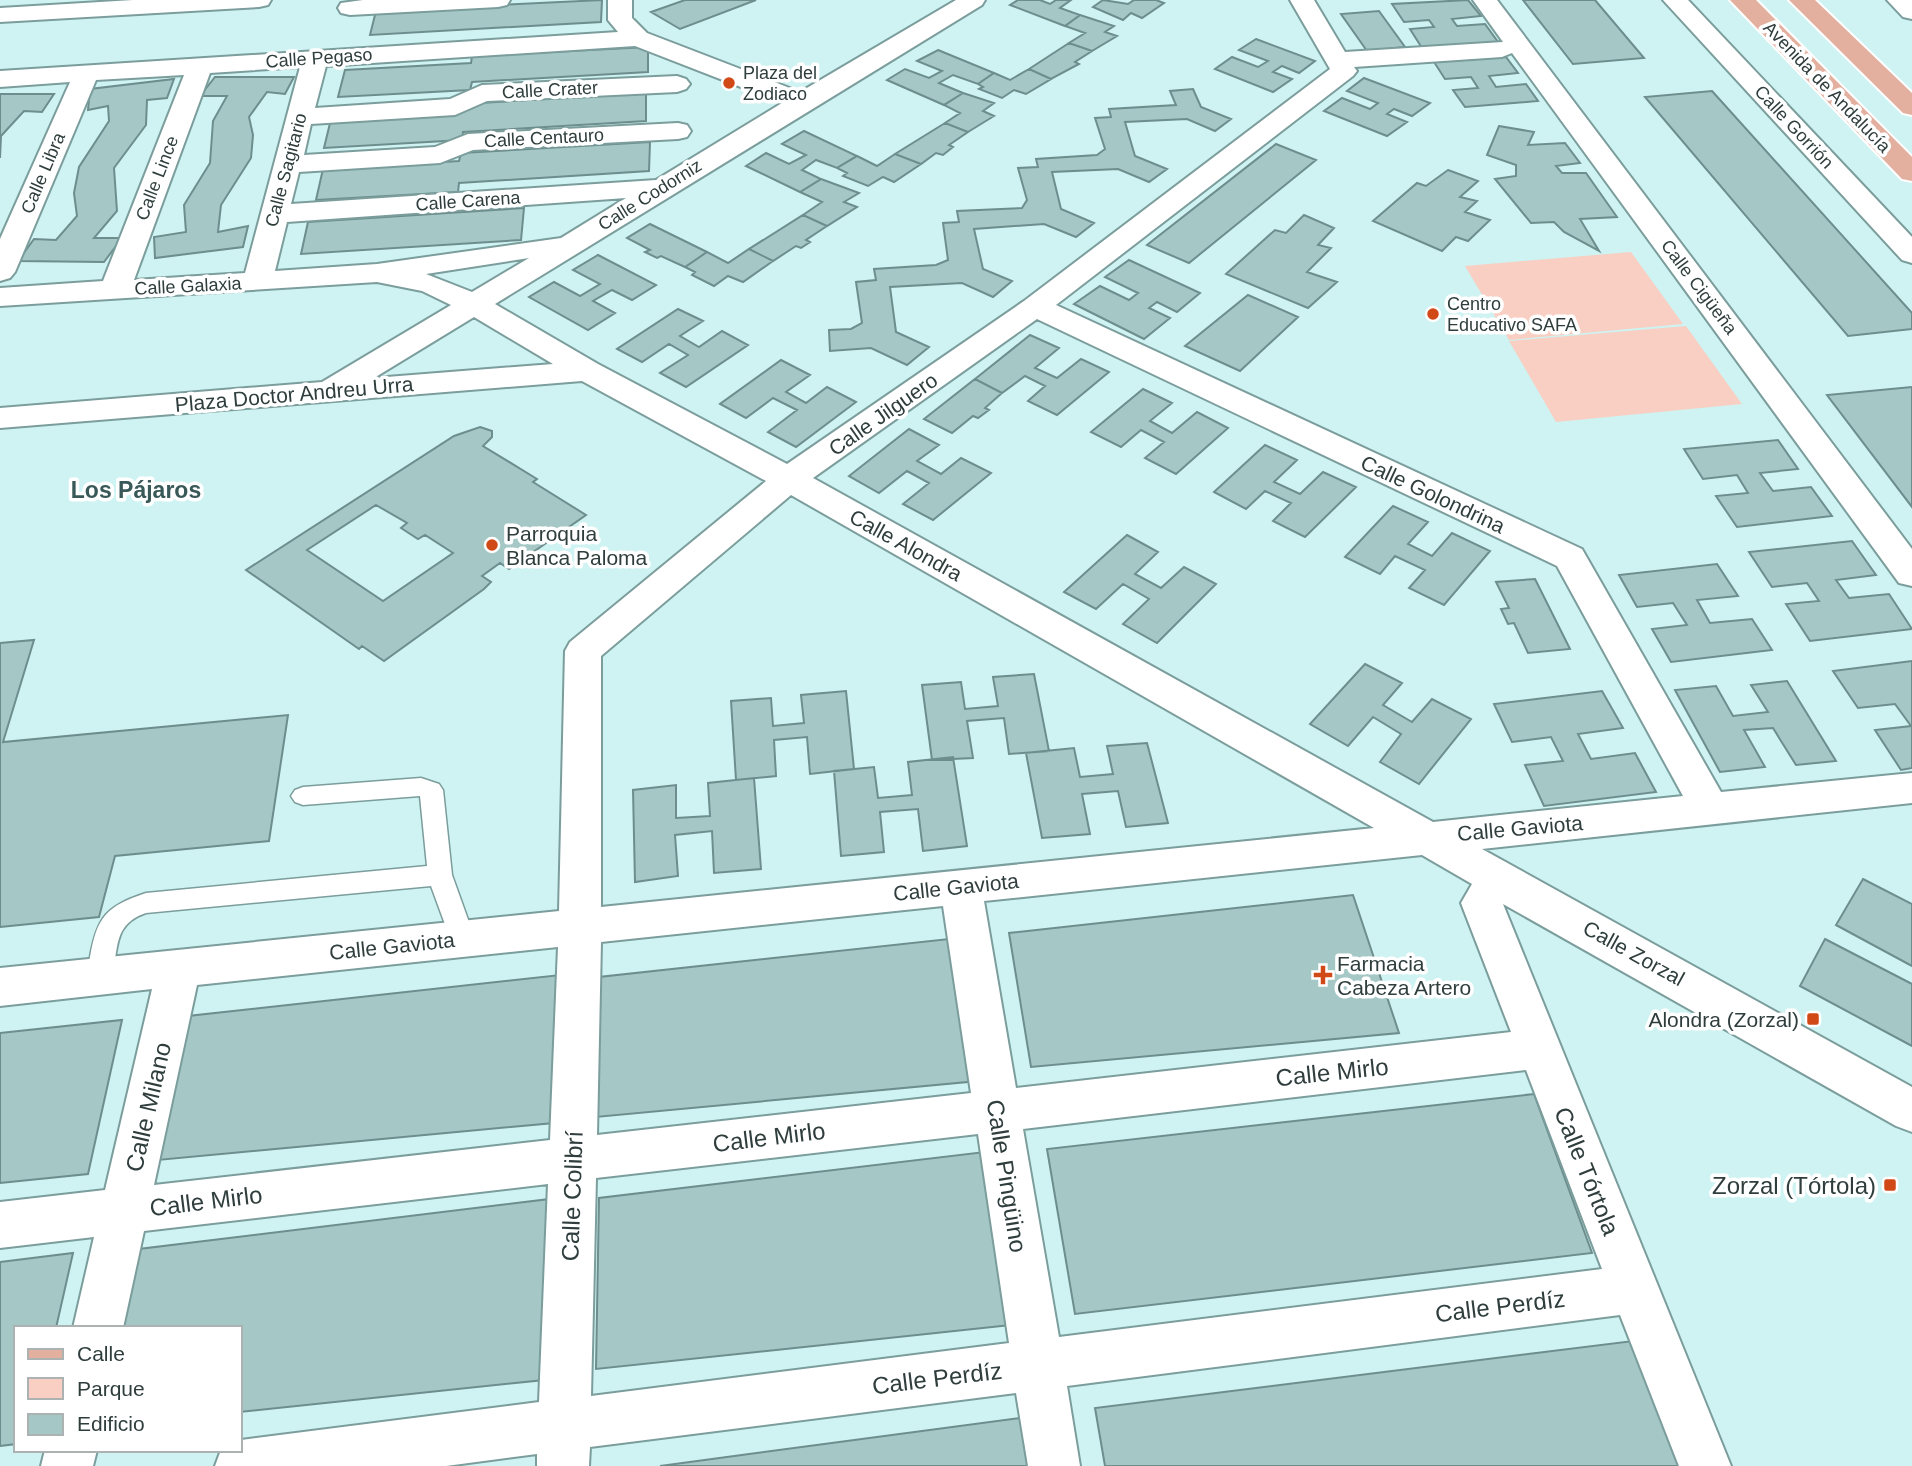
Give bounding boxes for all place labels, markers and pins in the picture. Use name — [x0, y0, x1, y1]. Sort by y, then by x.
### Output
place label: Plaza del Zodiaco — [743, 63, 817, 104]
marker: Plaza del Zodiaco — [721, 75, 737, 91]
place label: Centro Educativo SAFA — [1447, 294, 1577, 335]
marker: Centro Educativo SAFA — [1425, 306, 1441, 322]
place label: Parroquia Blanca Paloma — [506, 522, 648, 569]
marker: Parroquia Blanca Paloma — [484, 537, 500, 553]
place label: Farmacia Cabeza Artero — [1337, 952, 1471, 999]
marker: Farmacia Cabeza Artero — [1315, 967, 1331, 983]
place label: Alondra (Zorzal) — [1648, 1008, 1799, 1031]
marker: Alondra (Zorzal) — [1805, 1011, 1821, 1027]
place label: Zorzal (Tórtola) — [1712, 1172, 1876, 1199]
marker: Zorzal (Tórtola) — [1882, 1177, 1898, 1193]

